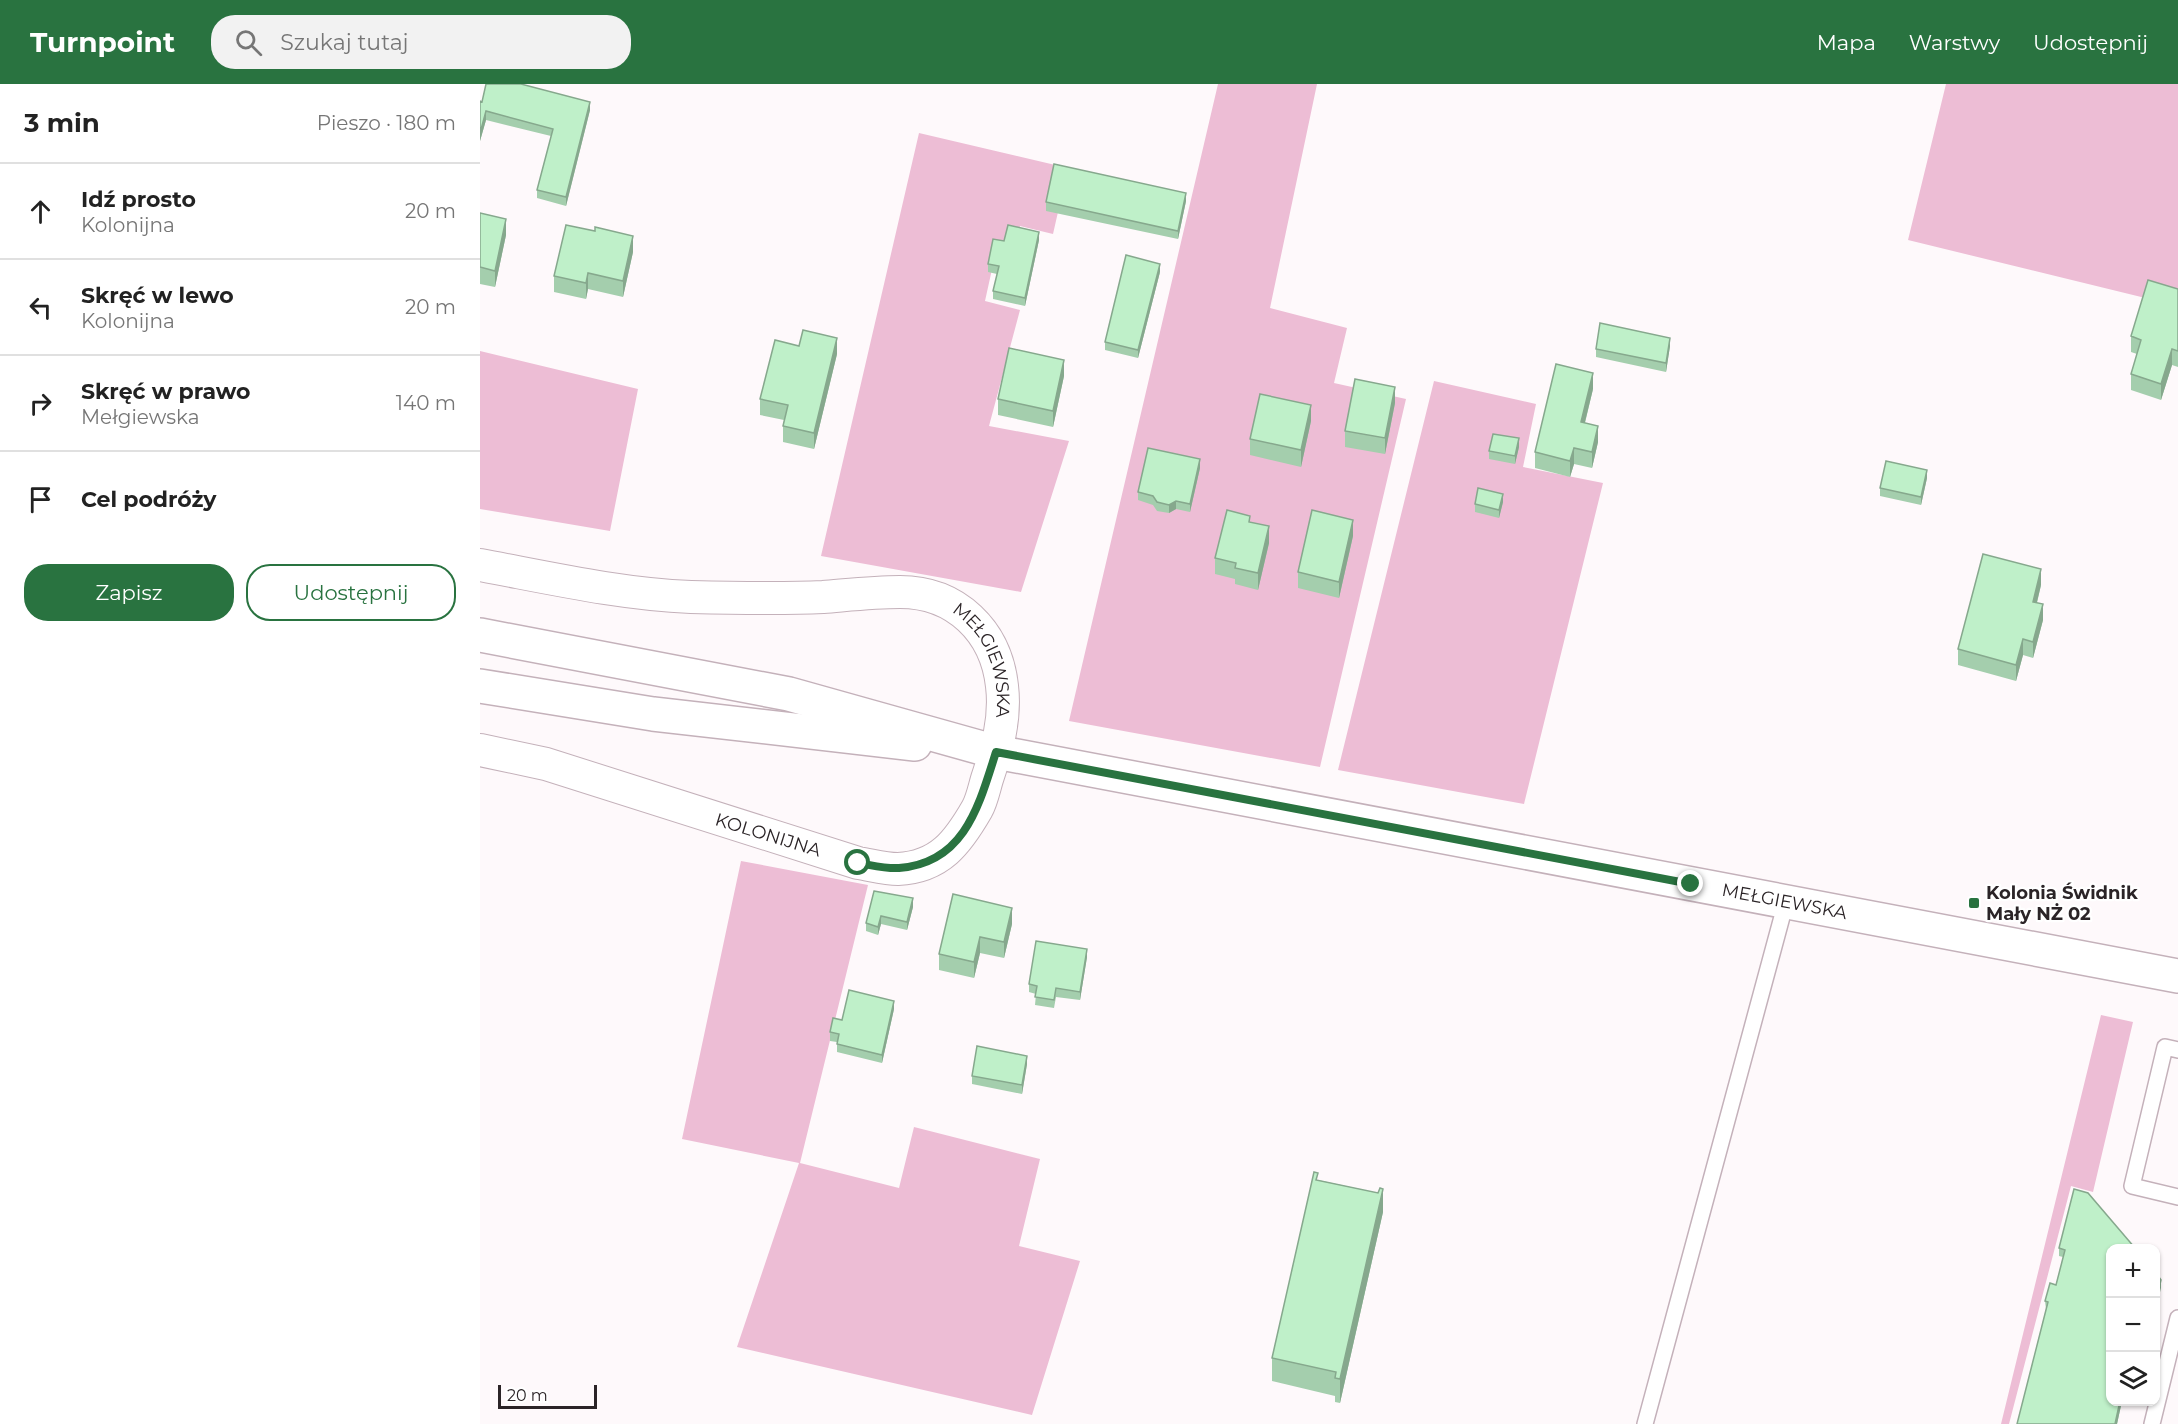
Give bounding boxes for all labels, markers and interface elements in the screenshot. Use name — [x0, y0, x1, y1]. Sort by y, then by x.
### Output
search box — [211, 15, 631, 69]
text: Turnpoint — [30, 25, 175, 59]
icon: search — [232, 26, 265, 59]
text: Szukaj tutaj — [280, 29, 409, 56]
text: Mapa — [1817, 30, 1876, 55]
text: Warstwy — [1909, 30, 2000, 55]
text: Udostępnij — [2033, 30, 2148, 55]
text: 3 min — [24, 107, 100, 139]
text: Pieszo · 180 m — [317, 111, 456, 135]
text: Idź prosto — [81, 186, 196, 213]
icon: ahead — [24, 195, 57, 228]
text: 20 m — [405, 199, 456, 223]
text: Kolonijna — [81, 213, 175, 237]
text: Skręć w lewo — [81, 282, 234, 309]
icon: left — [24, 291, 57, 324]
text: 20 m — [405, 295, 456, 319]
text: Kolonijna — [81, 309, 175, 333]
text: Skręć w prawo — [81, 378, 250, 405]
icon: right — [24, 387, 57, 420]
text: 140 m — [396, 391, 456, 415]
text: Mełgiewska — [81, 405, 200, 429]
icon: arrive — [24, 483, 57, 516]
text: Cel podróży — [81, 486, 217, 513]
button: Zapisz — [24, 564, 234, 621]
button: Udostępnij — [246, 564, 456, 621]
street label: MEŁGIEWSKA — [949, 598, 1014, 719]
street label: KOLONIJNA — [713, 809, 824, 862]
route start — [844, 849, 870, 875]
route end — [1677, 870, 1703, 896]
street label: MEŁGIEWSKA — [1720, 879, 1849, 924]
place label: Kolonia Świdnik Mały NŻ 02 — [1986, 882, 2138, 925]
marker: Kolonia Świdnik Mały NŻ 02 — [1967, 896, 1981, 910]
map controls — [2106, 1244, 2160, 1406]
button: + — [2106, 1244, 2160, 1298]
button: − — [2106, 1298, 2160, 1352]
button: layers — [2106, 1352, 2160, 1406]
scale bar — [498, 1382, 597, 1410]
text: 20 m — [507, 1386, 548, 1405]

